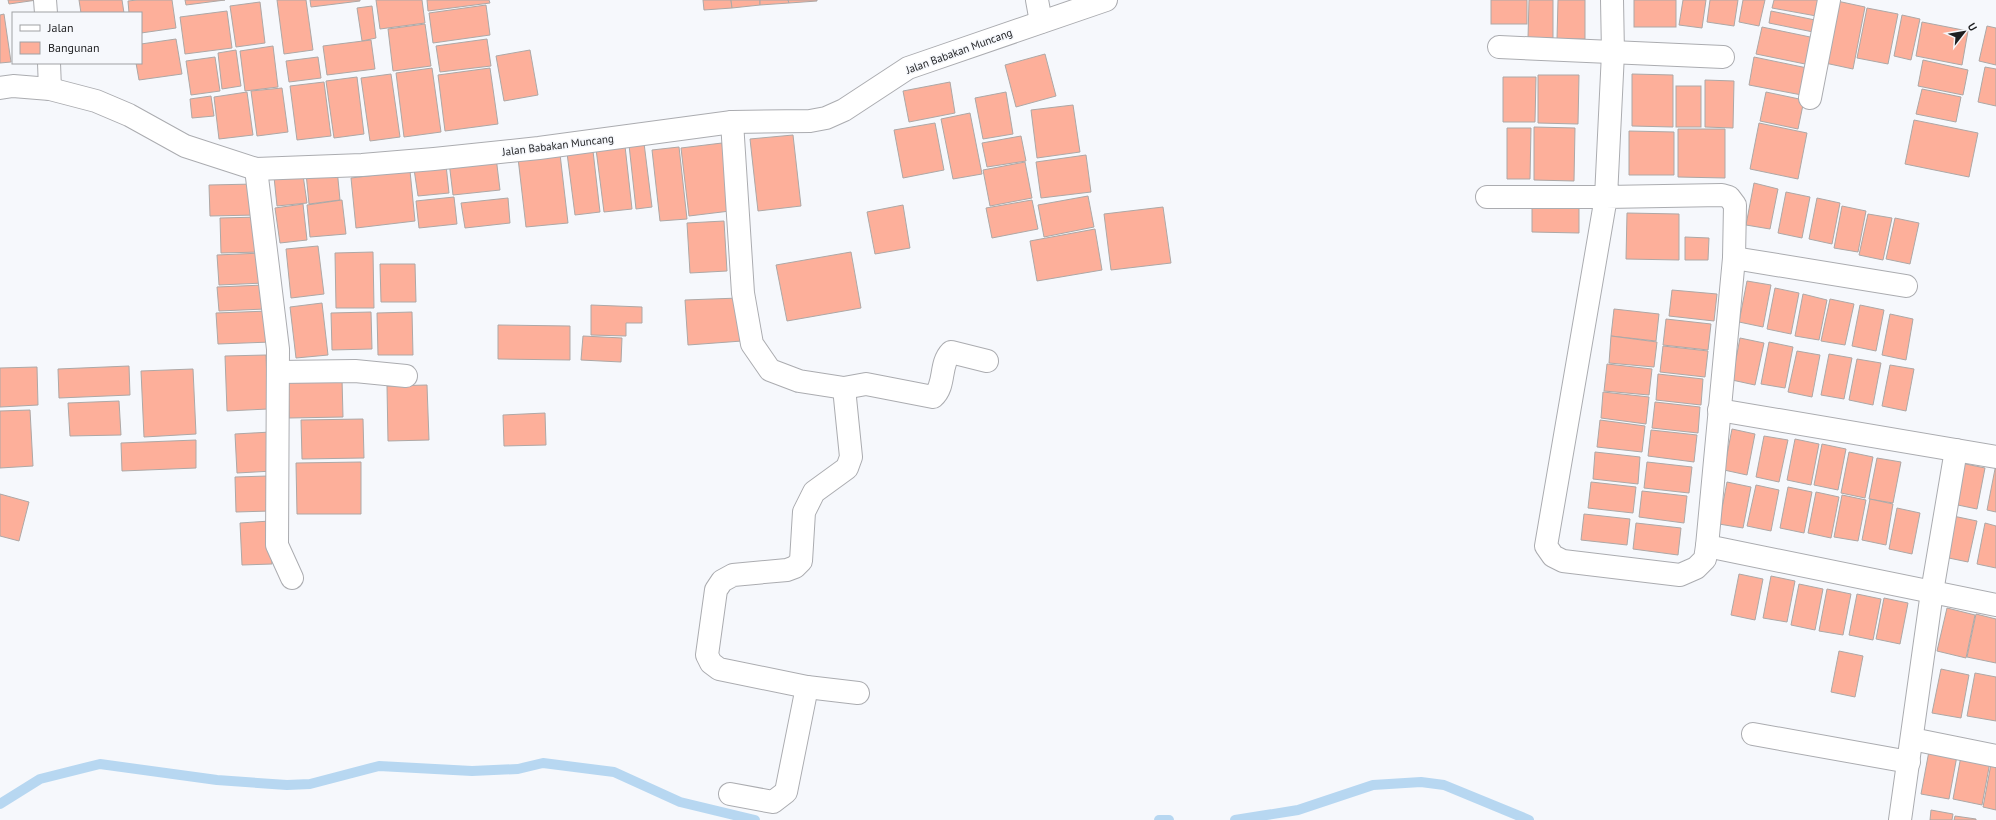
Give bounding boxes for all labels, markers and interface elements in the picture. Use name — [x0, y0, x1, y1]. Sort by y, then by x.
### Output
legend — [12, 12, 142, 64]
north arrow — [1944, 12, 1984, 52]
text: Jalan — [47, 20, 73, 35]
text: U — [1965, 20, 1980, 33]
street label: Jalan Babakan Muncang — [903, 25, 1014, 77]
text: Bangunan — [48, 40, 100, 55]
street label: Jalan Babakan Muncang — [500, 131, 615, 159]

